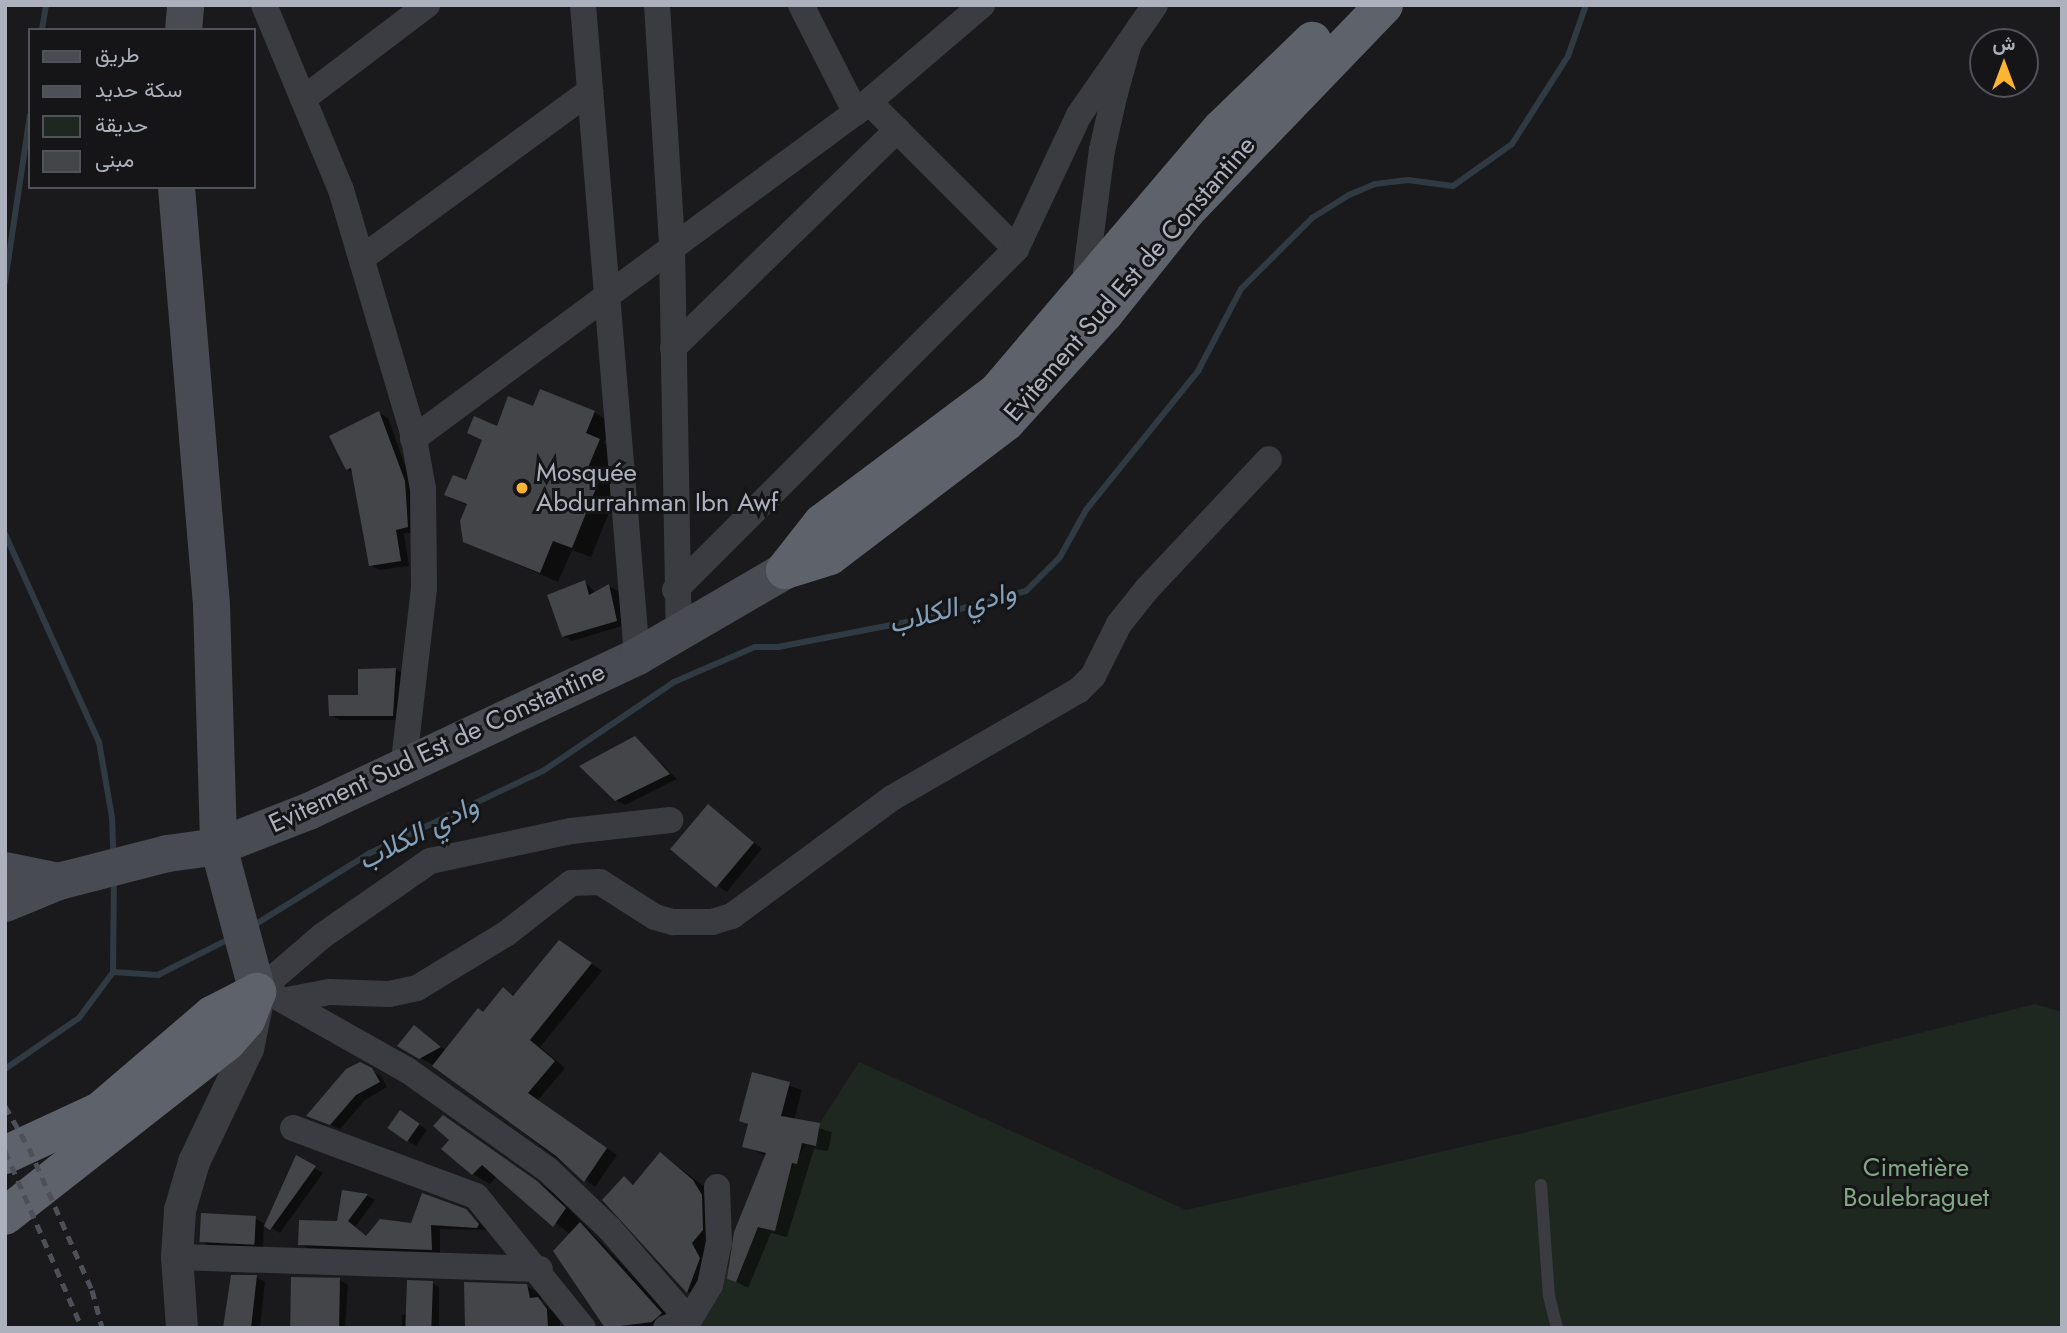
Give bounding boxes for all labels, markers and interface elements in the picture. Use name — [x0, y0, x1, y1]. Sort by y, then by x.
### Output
legend — [28, 28, 256, 189]
north arrow — [1969, 28, 2039, 98]
text: ش — [1993, 30, 2015, 57]
text: طريق — [95, 40, 140, 70]
text: سكة حديد — [95, 75, 182, 105]
text: حديقة — [95, 110, 148, 140]
street label: Evitement Sud Est de Constantine — [998, 130, 1262, 428]
text: مبنى — [95, 145, 134, 175]
place label: Mosquée Abdurrahman Ibn Awf — [536, 457, 778, 518]
marker: Mosquée Abdurrahman Ibn Awf — [514, 480, 530, 496]
water label: وادي الكلاب — [885, 575, 1019, 641]
street label: Evitement Sud Est de Constantine — [264, 656, 610, 840]
water label: وادي الكلاب — [352, 788, 484, 878]
park label: Cimetière Boulebraguet — [1843, 1152, 1989, 1214]

